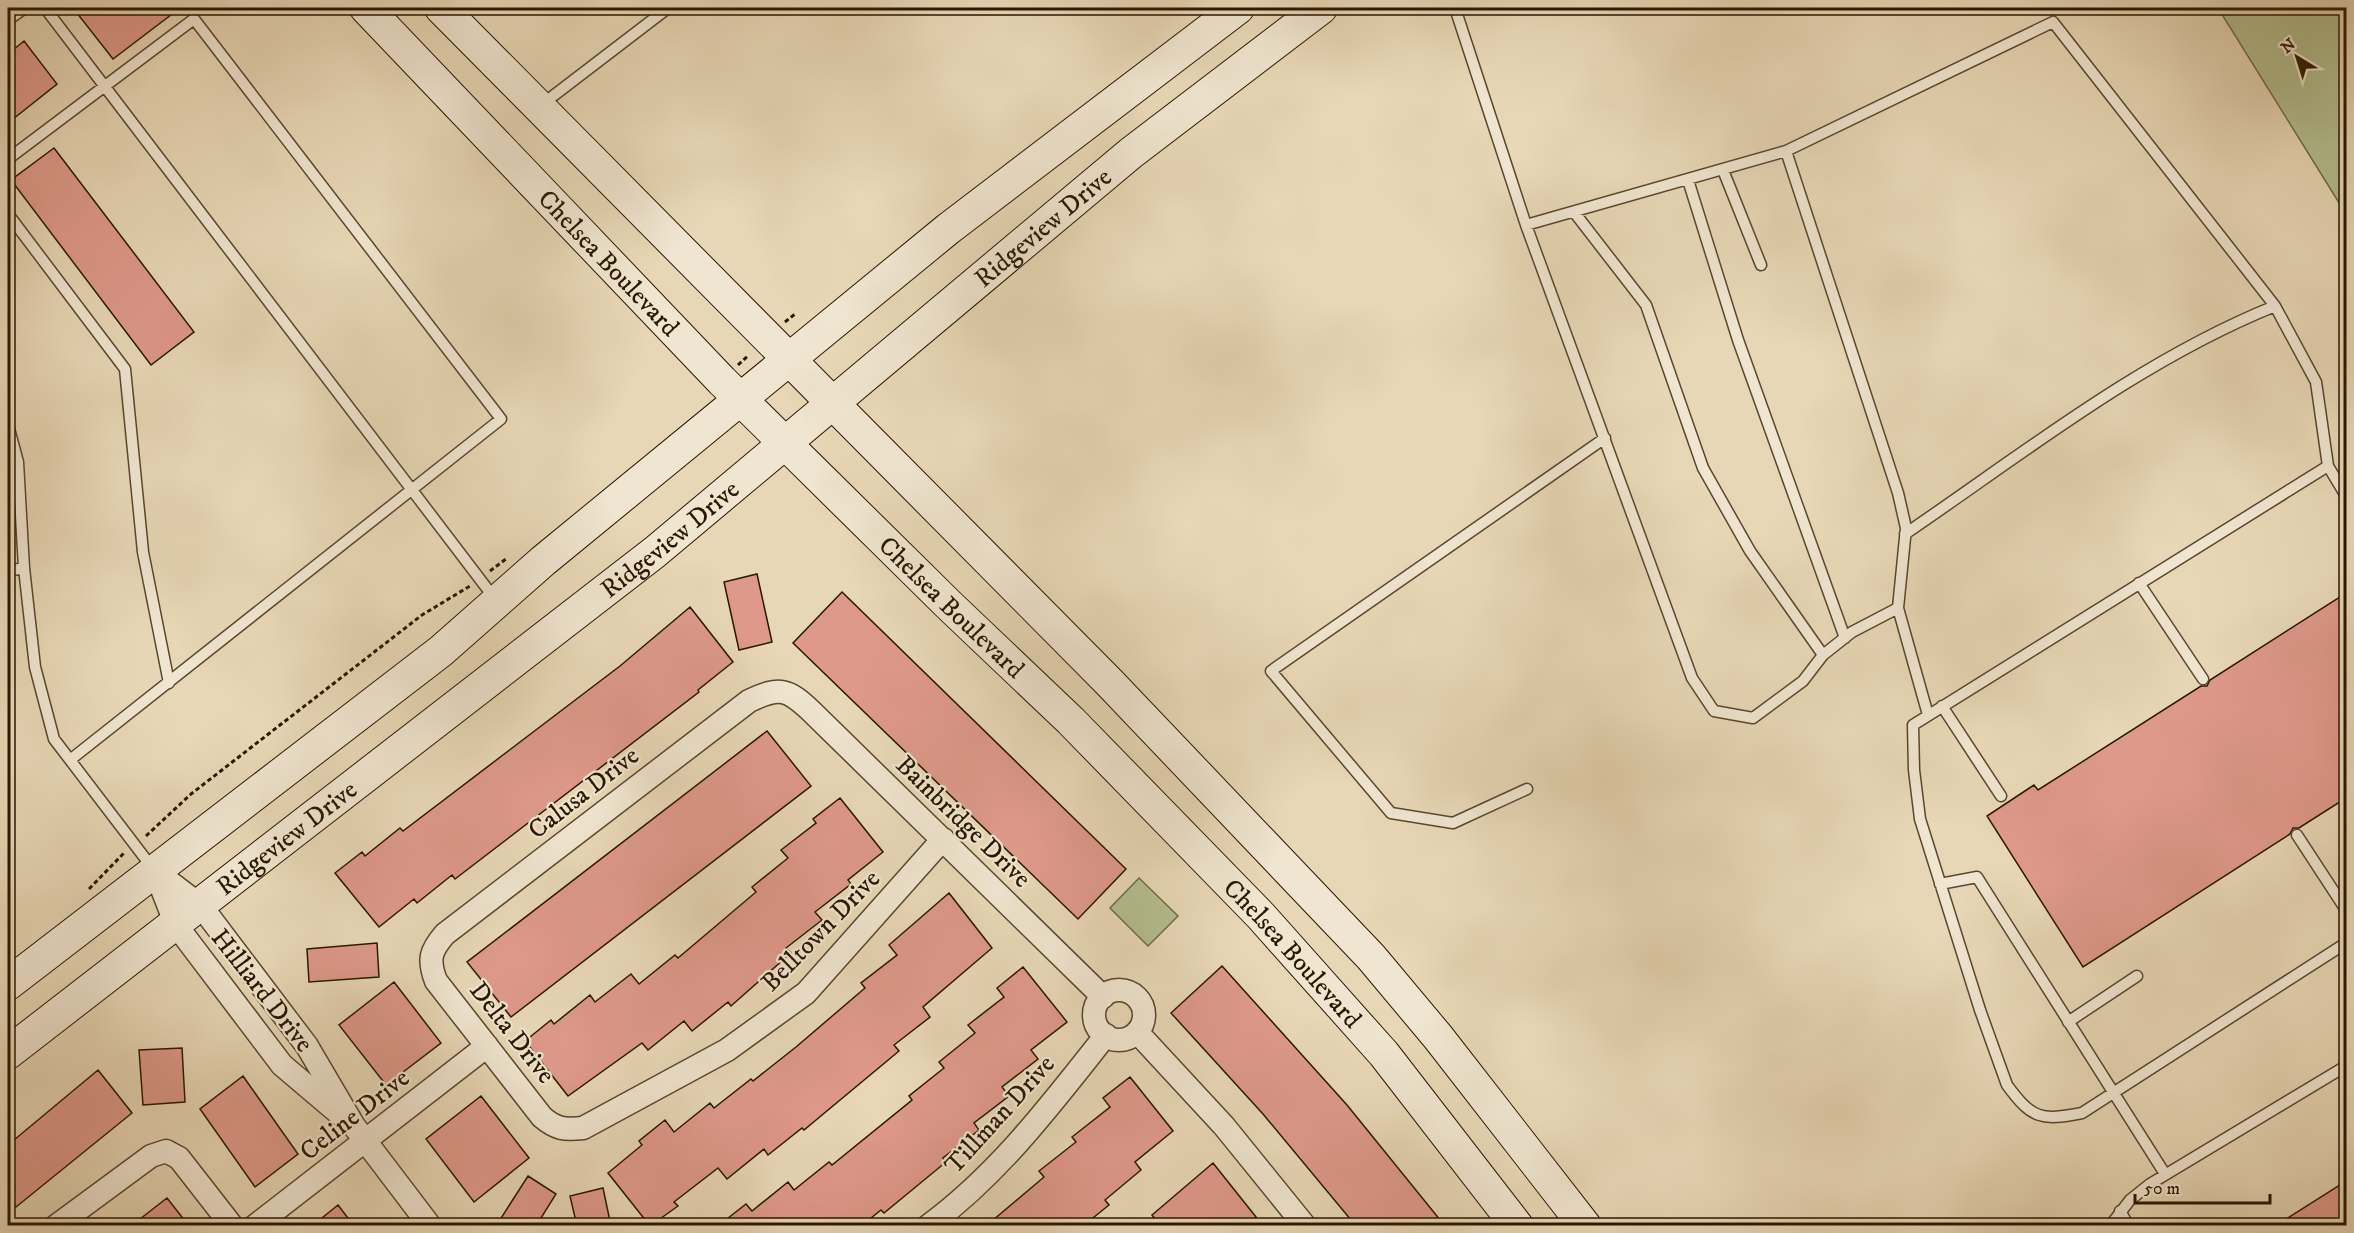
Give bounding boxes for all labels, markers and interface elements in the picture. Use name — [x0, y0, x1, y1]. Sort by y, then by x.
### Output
north arrow — [2267, 27, 2327, 87]
text: N — [2277, 34, 2300, 58]
street label: Ridgeview Drive — [968, 161, 1119, 295]
street label: Chelsea Boulevard — [530, 183, 686, 344]
street label: Ridgeview Drive — [594, 473, 747, 606]
street label: Chelsea Boulevard — [871, 530, 1031, 686]
street label: Calusa Drive — [522, 740, 646, 847]
street label: Bainbridge Drive — [888, 749, 1038, 895]
street label: Ridgeview Drive — [210, 774, 364, 904]
street label: Belltown Drive — [755, 863, 888, 999]
street label: Chelsea Boulevard — [1216, 872, 1368, 1036]
street label: Hilliard Drive — [203, 922, 320, 1059]
street label: Delta Drive — [462, 975, 562, 1091]
street label: Tillman Drive — [938, 1048, 1062, 1182]
street label: Celine Drive — [293, 1062, 416, 1168]
scale bar — [2135, 1167, 2270, 1205]
text: 50 m — [2144, 1178, 2180, 1200]

